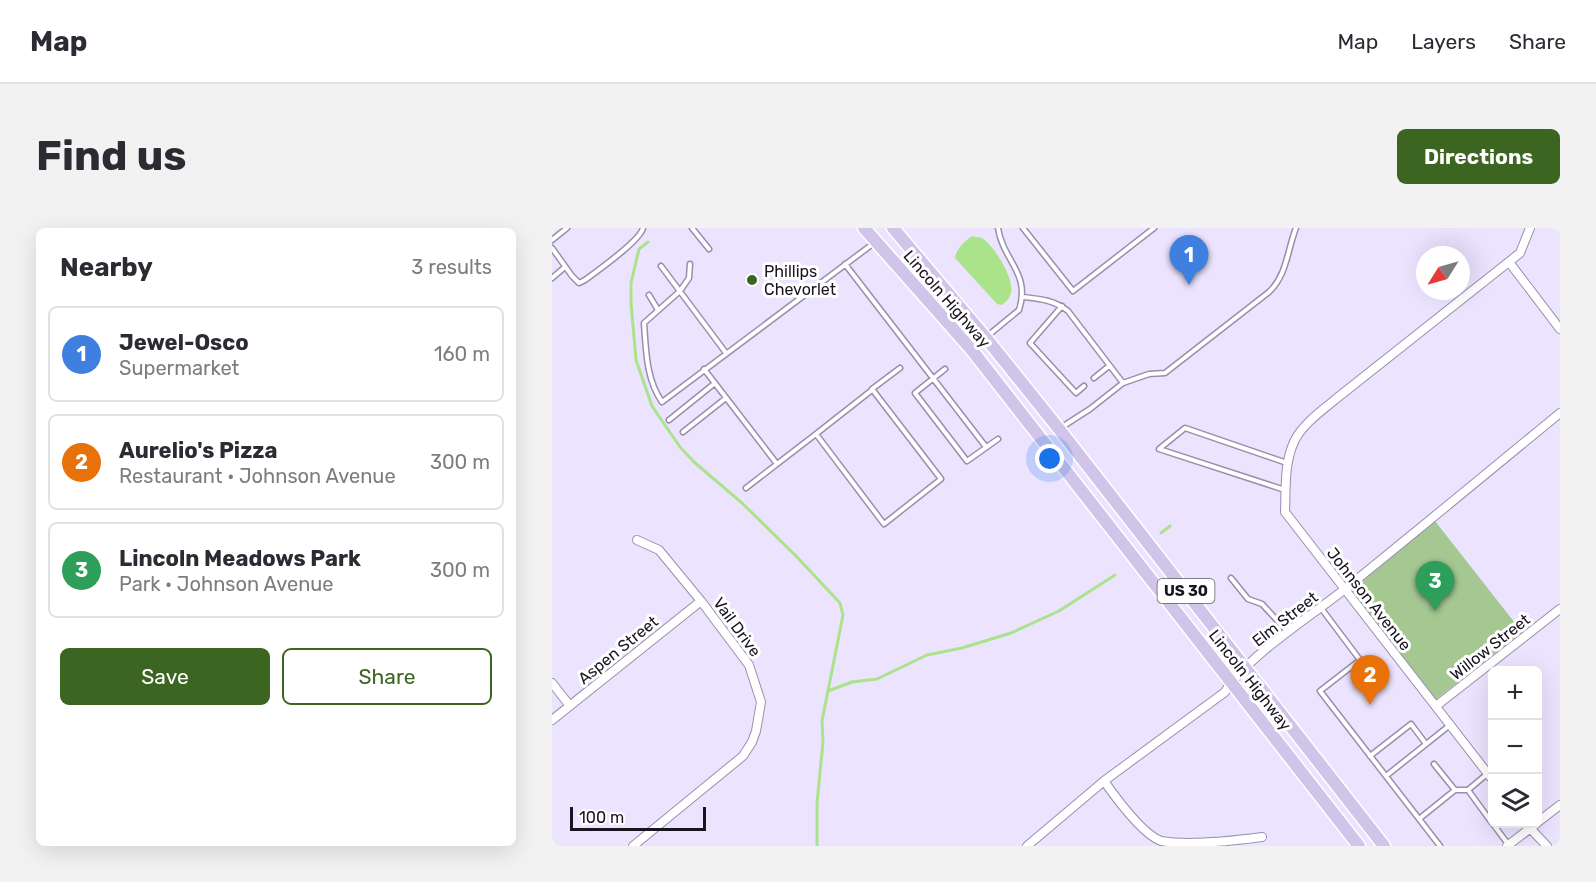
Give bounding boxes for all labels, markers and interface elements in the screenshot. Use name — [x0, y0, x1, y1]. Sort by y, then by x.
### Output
text: Map — [30, 25, 87, 58]
text: Map — [1337, 29, 1378, 54]
text: Layers — [1411, 29, 1476, 54]
text: Share — [1509, 29, 1566, 54]
button: Directions — [1397, 129, 1560, 184]
text: Find us — [36, 131, 187, 181]
pin: 1 — [1170, 236, 1208, 285]
street label: Lincoln Highway — [900, 246, 995, 352]
north arrow — [1416, 246, 1470, 300]
text: Nearby — [60, 252, 153, 283]
text: 3 results — [411, 255, 492, 279]
place label: Phillips Chevorlet — [764, 262, 836, 299]
marker: Phillips Chevorlet — [745, 273, 759, 287]
text: Jewel-Osco — [119, 329, 249, 356]
text: 1 — [77, 342, 86, 366]
text: 160 m — [434, 342, 490, 366]
text: Supermarket — [119, 356, 239, 380]
text: Aurelio's Pizza — [119, 437, 277, 464]
your location — [1035, 444, 1064, 473]
text: 2 — [75, 450, 88, 474]
text: 300 m — [430, 450, 490, 474]
text: Restaurant · Johnson Avenue — [119, 464, 396, 488]
street label: Johnson Avenue — [1323, 544, 1415, 654]
text: Lincoln Meadows Park — [119, 545, 361, 572]
text: 3 — [75, 558, 88, 582]
text: 300 m — [430, 558, 490, 582]
pin: 3 — [1416, 562, 1454, 611]
text: Park · Johnson Avenue — [119, 572, 334, 596]
road number: US 30 — [1158, 579, 1214, 603]
street label: Elm Street — [1248, 588, 1322, 650]
street label: Vail Drive — [709, 594, 765, 660]
street label: Willow Street — [1446, 610, 1534, 684]
street label: Aspen Street — [574, 612, 662, 688]
street label: Lincoln Highway — [1205, 626, 1295, 734]
button: Save — [60, 648, 270, 705]
button: Share — [282, 648, 492, 705]
pin: 2 — [1350, 656, 1390, 705]
map controls — [1488, 666, 1542, 828]
button: + — [1488, 666, 1542, 720]
button: − — [1488, 720, 1542, 774]
button: layers — [1488, 774, 1542, 828]
scale bar — [570, 804, 706, 832]
text: 100 m — [579, 808, 624, 827]

